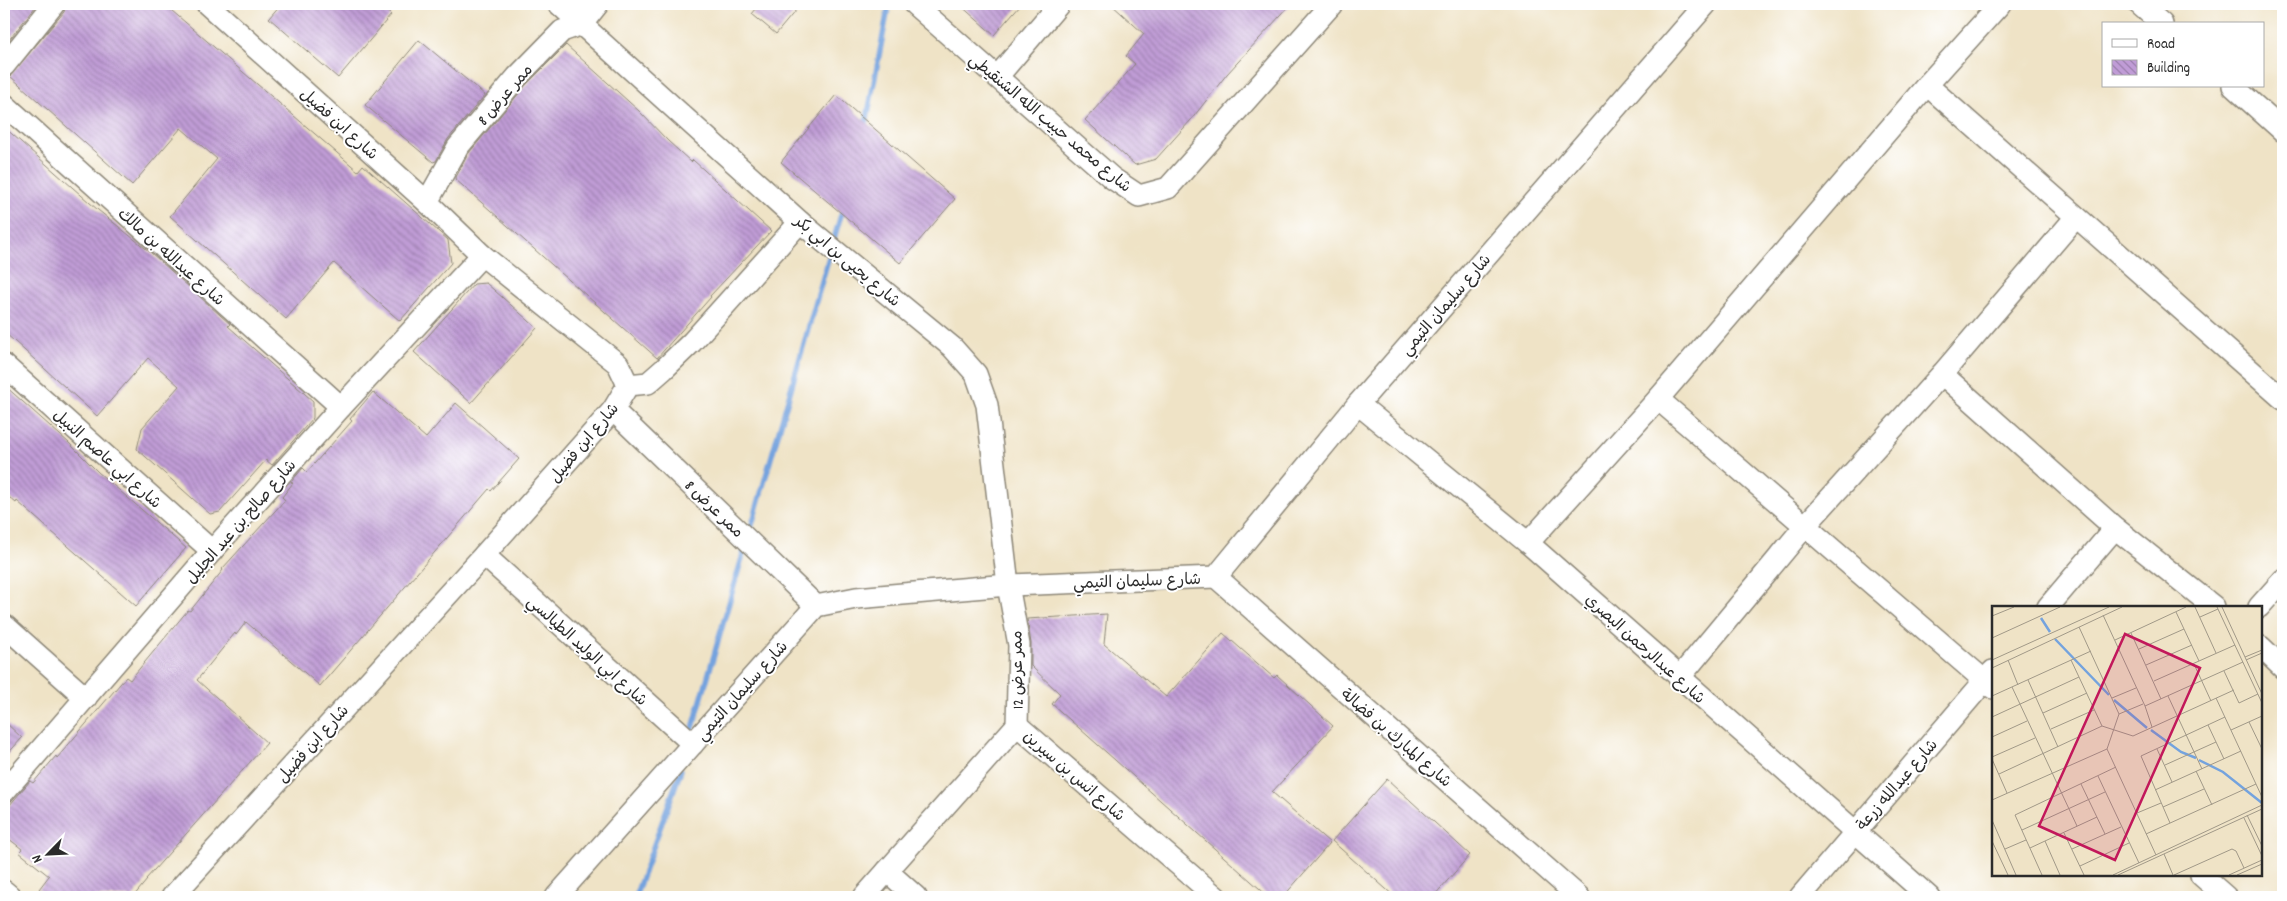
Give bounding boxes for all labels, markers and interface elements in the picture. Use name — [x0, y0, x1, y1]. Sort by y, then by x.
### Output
legend — [2102, 22, 2264, 88]
text: Road — [2147, 34, 2175, 56]
street label: شارع محمد حبيب الله الشنقيطي — [963, 49, 1136, 200]
text: Building — [2147, 58, 2190, 80]
street label: ممر عرض 8 — [473, 60, 539, 131]
street label: شارع ابن فضيل — [294, 83, 383, 166]
street label: شارع عبدالله بن مالك — [112, 204, 229, 312]
street label: شارع يحيى بن ابي بكر — [786, 209, 905, 314]
street label: شارع سليمان التيمي — [1396, 250, 1498, 362]
street label: شارع ابن فضيل — [544, 399, 625, 489]
street label: شارع ابي عاصم النبيل — [46, 405, 166, 516]
street label: شارع صالح بن عبد الجليل — [181, 455, 303, 590]
street label: ممر عرض 8 — [678, 476, 748, 544]
street label: شارع سليمان التيمي — [1073, 569, 1201, 597]
street label: شارع عبدالرحمن البصري — [1579, 589, 1710, 710]
street label: شارع ابي الوليد الطيالسي — [520, 591, 652, 713]
inset map — [1992, 606, 2262, 876]
street label: ممر عرض 12 — [1006, 630, 1031, 710]
street label: شارع سليمان التيمي — [692, 636, 795, 748]
street label: شارع المبارك بن فضالة — [1335, 684, 1456, 794]
street label: شارع ابن فضيل — [272, 700, 355, 789]
street label: شارع انس بن سيرين — [1017, 726, 1129, 828]
street label: شارع عبدالله زرعة — [1852, 735, 1944, 836]
north arrow — [22, 828, 72, 878]
text: N — [27, 851, 48, 866]

